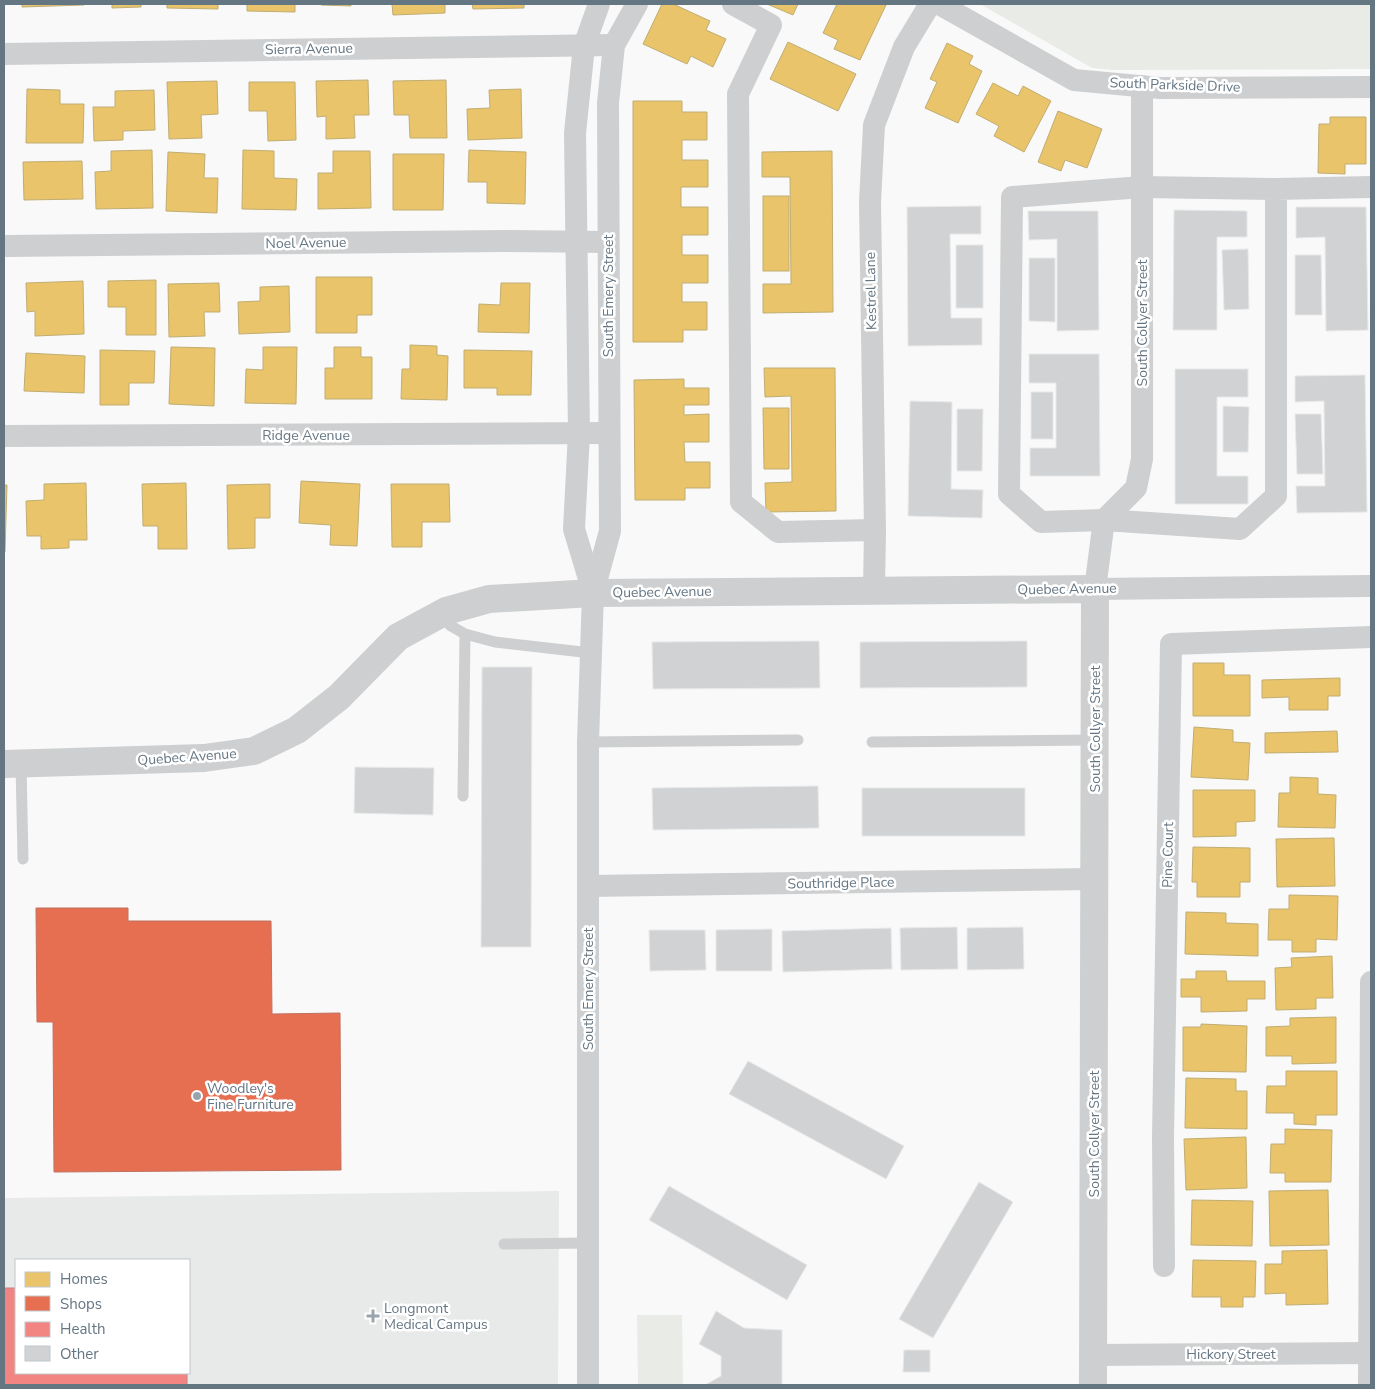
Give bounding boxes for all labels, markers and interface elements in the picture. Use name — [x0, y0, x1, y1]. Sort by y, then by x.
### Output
street label: Sierra Avenue — [265, 39, 353, 59]
street label: South Parkside Drive — [1109, 73, 1241, 97]
street label: Noel Avenue — [265, 233, 347, 253]
street label: South Emery Street — [599, 235, 618, 357]
street label: Kestrel Lane — [861, 252, 881, 330]
street label: South Collyer Street — [1133, 259, 1152, 386]
street label: Ridge Avenue — [262, 426, 350, 445]
street label: Quebec Avenue — [1017, 579, 1117, 599]
street label: Quebec Avenue — [612, 582, 712, 602]
street label: South Collyer Street — [1086, 665, 1105, 792]
street label: Quebec Avenue — [137, 744, 237, 770]
street label: Pine Court — [1158, 822, 1178, 888]
street label: Southridge Place — [787, 873, 895, 893]
street label: South Emery Street — [579, 928, 598, 1050]
street label: South Collyer Street — [1085, 1070, 1104, 1197]
place label: Woodley's Fine Furniture — [207, 1079, 294, 1114]
marker: Woodley's Fine Furniture — [191, 1090, 203, 1102]
legend — [15, 1259, 190, 1374]
text: Homes — [60, 1269, 108, 1289]
text: Shops — [60, 1294, 102, 1314]
place label: Longmont Medical Campus — [384, 1299, 488, 1334]
marker: Longmont Medical Campus — [366, 1309, 380, 1323]
text: Health — [60, 1319, 105, 1339]
text: Other — [60, 1344, 99, 1364]
street label: Hickory Street — [1186, 1345, 1276, 1364]

